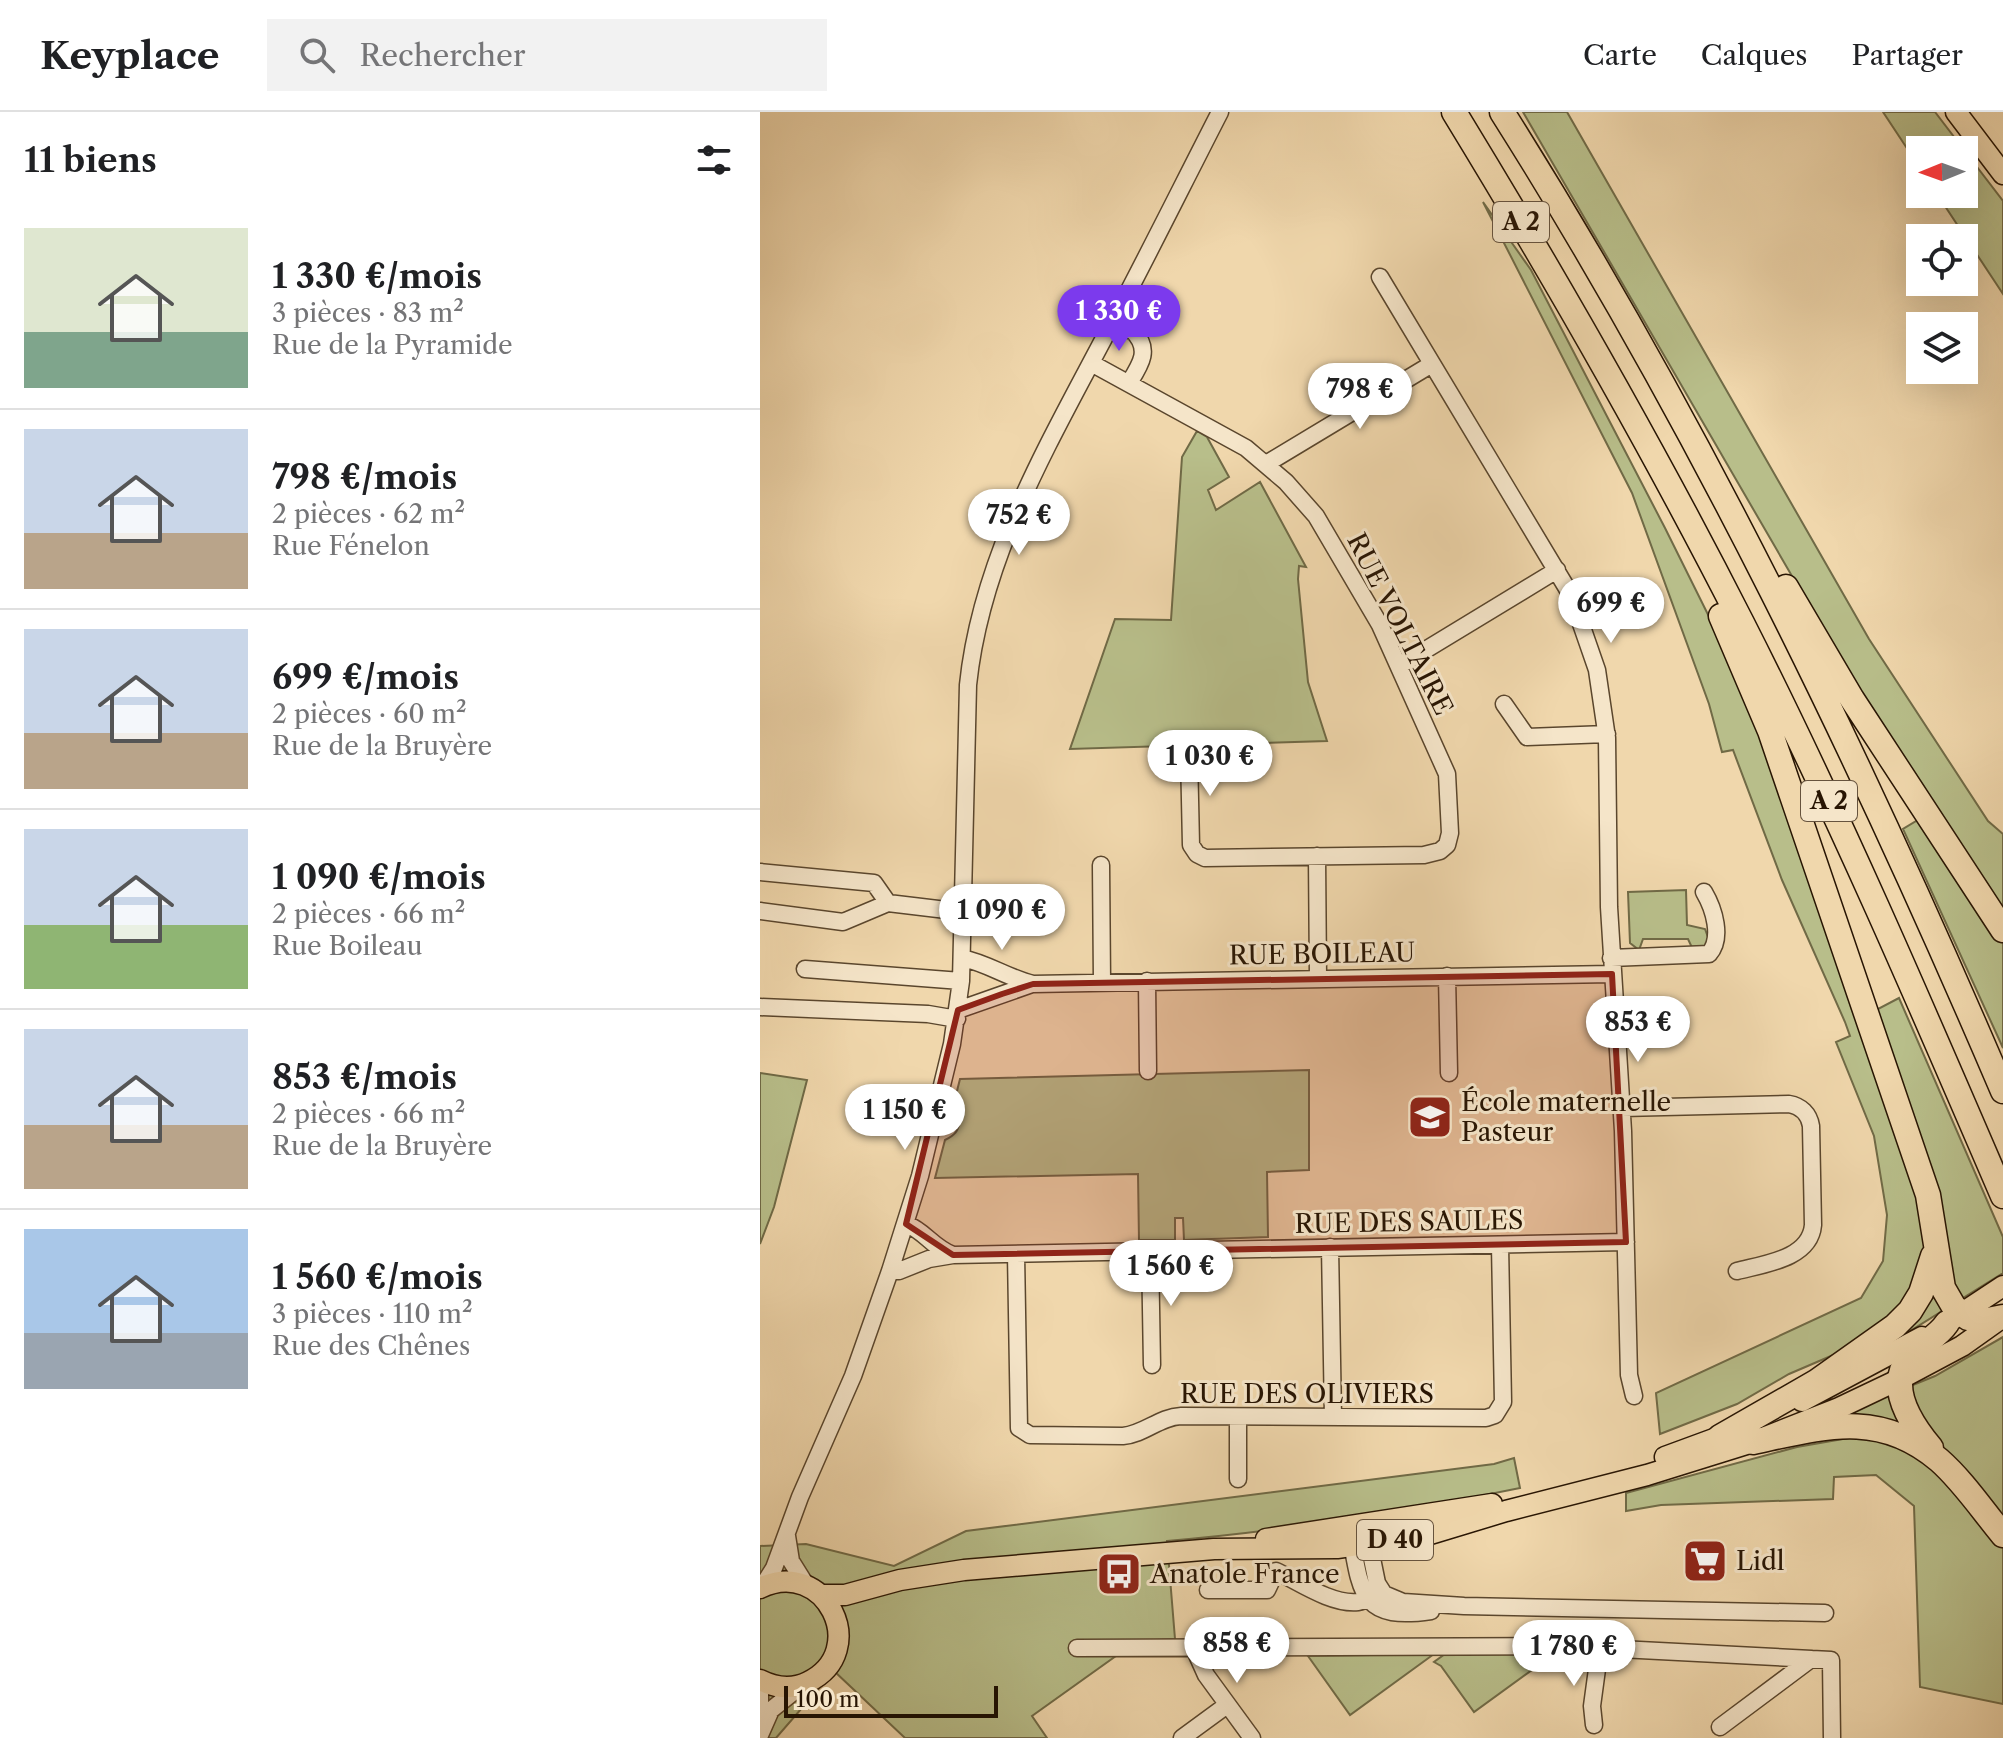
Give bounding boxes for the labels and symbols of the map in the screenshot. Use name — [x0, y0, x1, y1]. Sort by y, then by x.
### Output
north arrow — [1906, 136, 1978, 208]
road number: A 2 — [1493, 202, 1549, 242]
pin: 1 330 € — [1045, 285, 1193, 353]
pin: 798 € — [1304, 363, 1416, 431]
pin: 752 € — [963, 489, 1075, 557]
street label: RUE VOLTAIRE — [1340, 528, 1460, 720]
pin: 699 € — [1555, 577, 1667, 645]
pin: 1 030 € — [1136, 730, 1284, 798]
road number: A 2 — [1801, 781, 1857, 821]
pin: 1 090 € — [928, 884, 1076, 952]
street label: RUE BOILEAU — [1229, 936, 1415, 972]
pin: 853 € — [1582, 996, 1694, 1064]
pin: 1 150 € — [831, 1084, 979, 1152]
place label: École maternelle Pasteur — [1461, 1086, 1671, 1148]
school or university icon: École maternelle Pasteur — [1406, 1093, 1454, 1141]
street label: RUE DES SAULES — [1294, 1204, 1524, 1240]
pin: 1 560 € — [1097, 1240, 1245, 1308]
street label: RUE DES OLIVIERS — [1180, 1378, 1434, 1410]
road number: D 40 — [1357, 1520, 1433, 1560]
supermarket icon: Lidl — [1681, 1537, 1729, 1585]
place label: Lidl — [1736, 1545, 1785, 1577]
bus stop icon: Anatole France — [1095, 1550, 1143, 1598]
place label: Anatole France — [1149, 1558, 1339, 1590]
pin: 858 € — [1181, 1617, 1293, 1685]
pin: 1 780 € — [1500, 1620, 1648, 1688]
scale bar — [784, 1682, 998, 1718]

